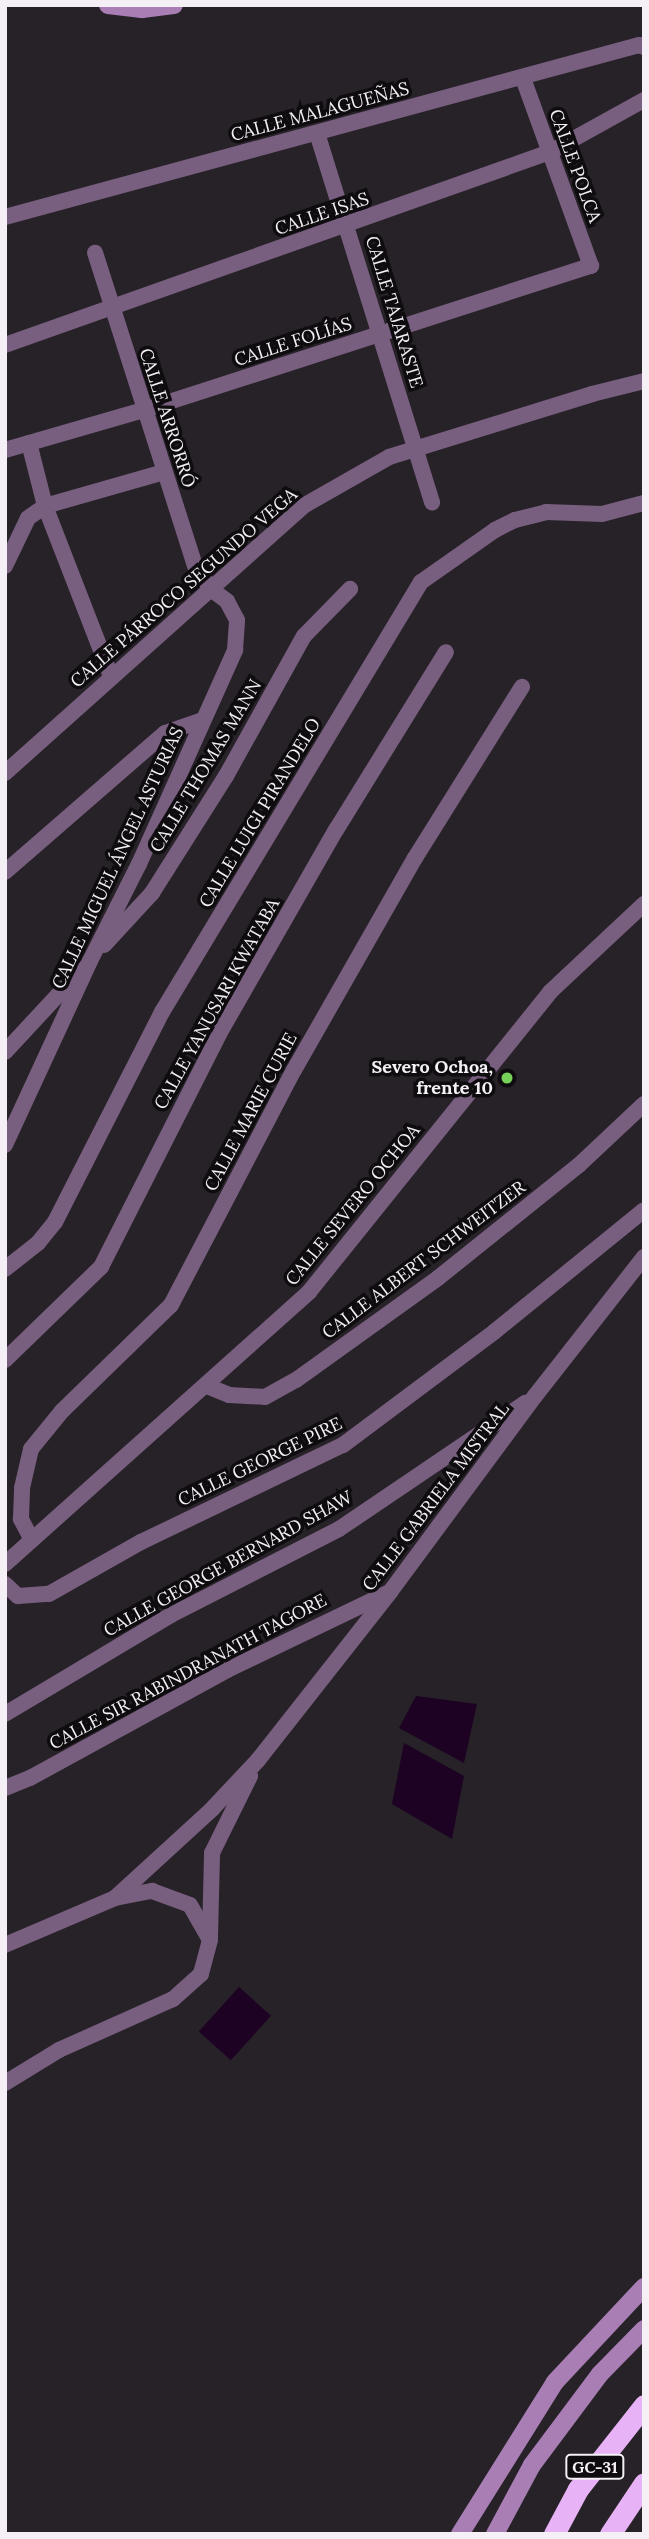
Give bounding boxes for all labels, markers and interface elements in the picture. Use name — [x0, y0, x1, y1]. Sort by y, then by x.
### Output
street label: CALLE MALAGUEÑAS — [228, 78, 412, 146]
street label: CALLE POLCA — [544, 106, 606, 226]
street label: CALLE ISAS — [272, 188, 372, 240]
street label: CALLE TAJARASTE — [361, 234, 427, 390]
street label: CALLE FOLÍAS — [232, 313, 354, 371]
street label: CALLE ARRORRÓ — [134, 346, 200, 490]
street label: CALLE PÁRROCO SEGUNDO VEGA — [66, 484, 302, 692]
street label: CALLE THOMAS MANN — [146, 676, 266, 856]
street label: CALLE LUIGI PIRANDELO — [195, 714, 325, 912]
street label: CALLE MIGUEL ÁNGEL ASTURIAS — [48, 724, 188, 992]
street label: CALLE YANUSARI KWATABA — [150, 895, 284, 1113]
street label: CALLE MARIE CURIE — [200, 1029, 302, 1195]
place label: Severo Ochoa, frente 10 — [372, 1057, 493, 1100]
marker: Severo Ochoa, frente 10 — [499, 1070, 515, 1086]
street label: CALLE SEVERO OCHOA — [281, 1120, 425, 1290]
street label: CALLE ALBERT SCHWEITZER — [318, 1176, 530, 1344]
street label: CALLE GABRIELA MISTRAL — [358, 1399, 514, 1595]
street label: CALLE GEORGE PIRE — [175, 1413, 345, 1511]
street label: CALLE GEORGE BERNARD SHAW — [100, 1486, 356, 1642]
street label: CALLE SIR RABINDRANATH TAGORE — [46, 1590, 330, 1754]
road number: GC-31 — [565, 2454, 625, 2480]

